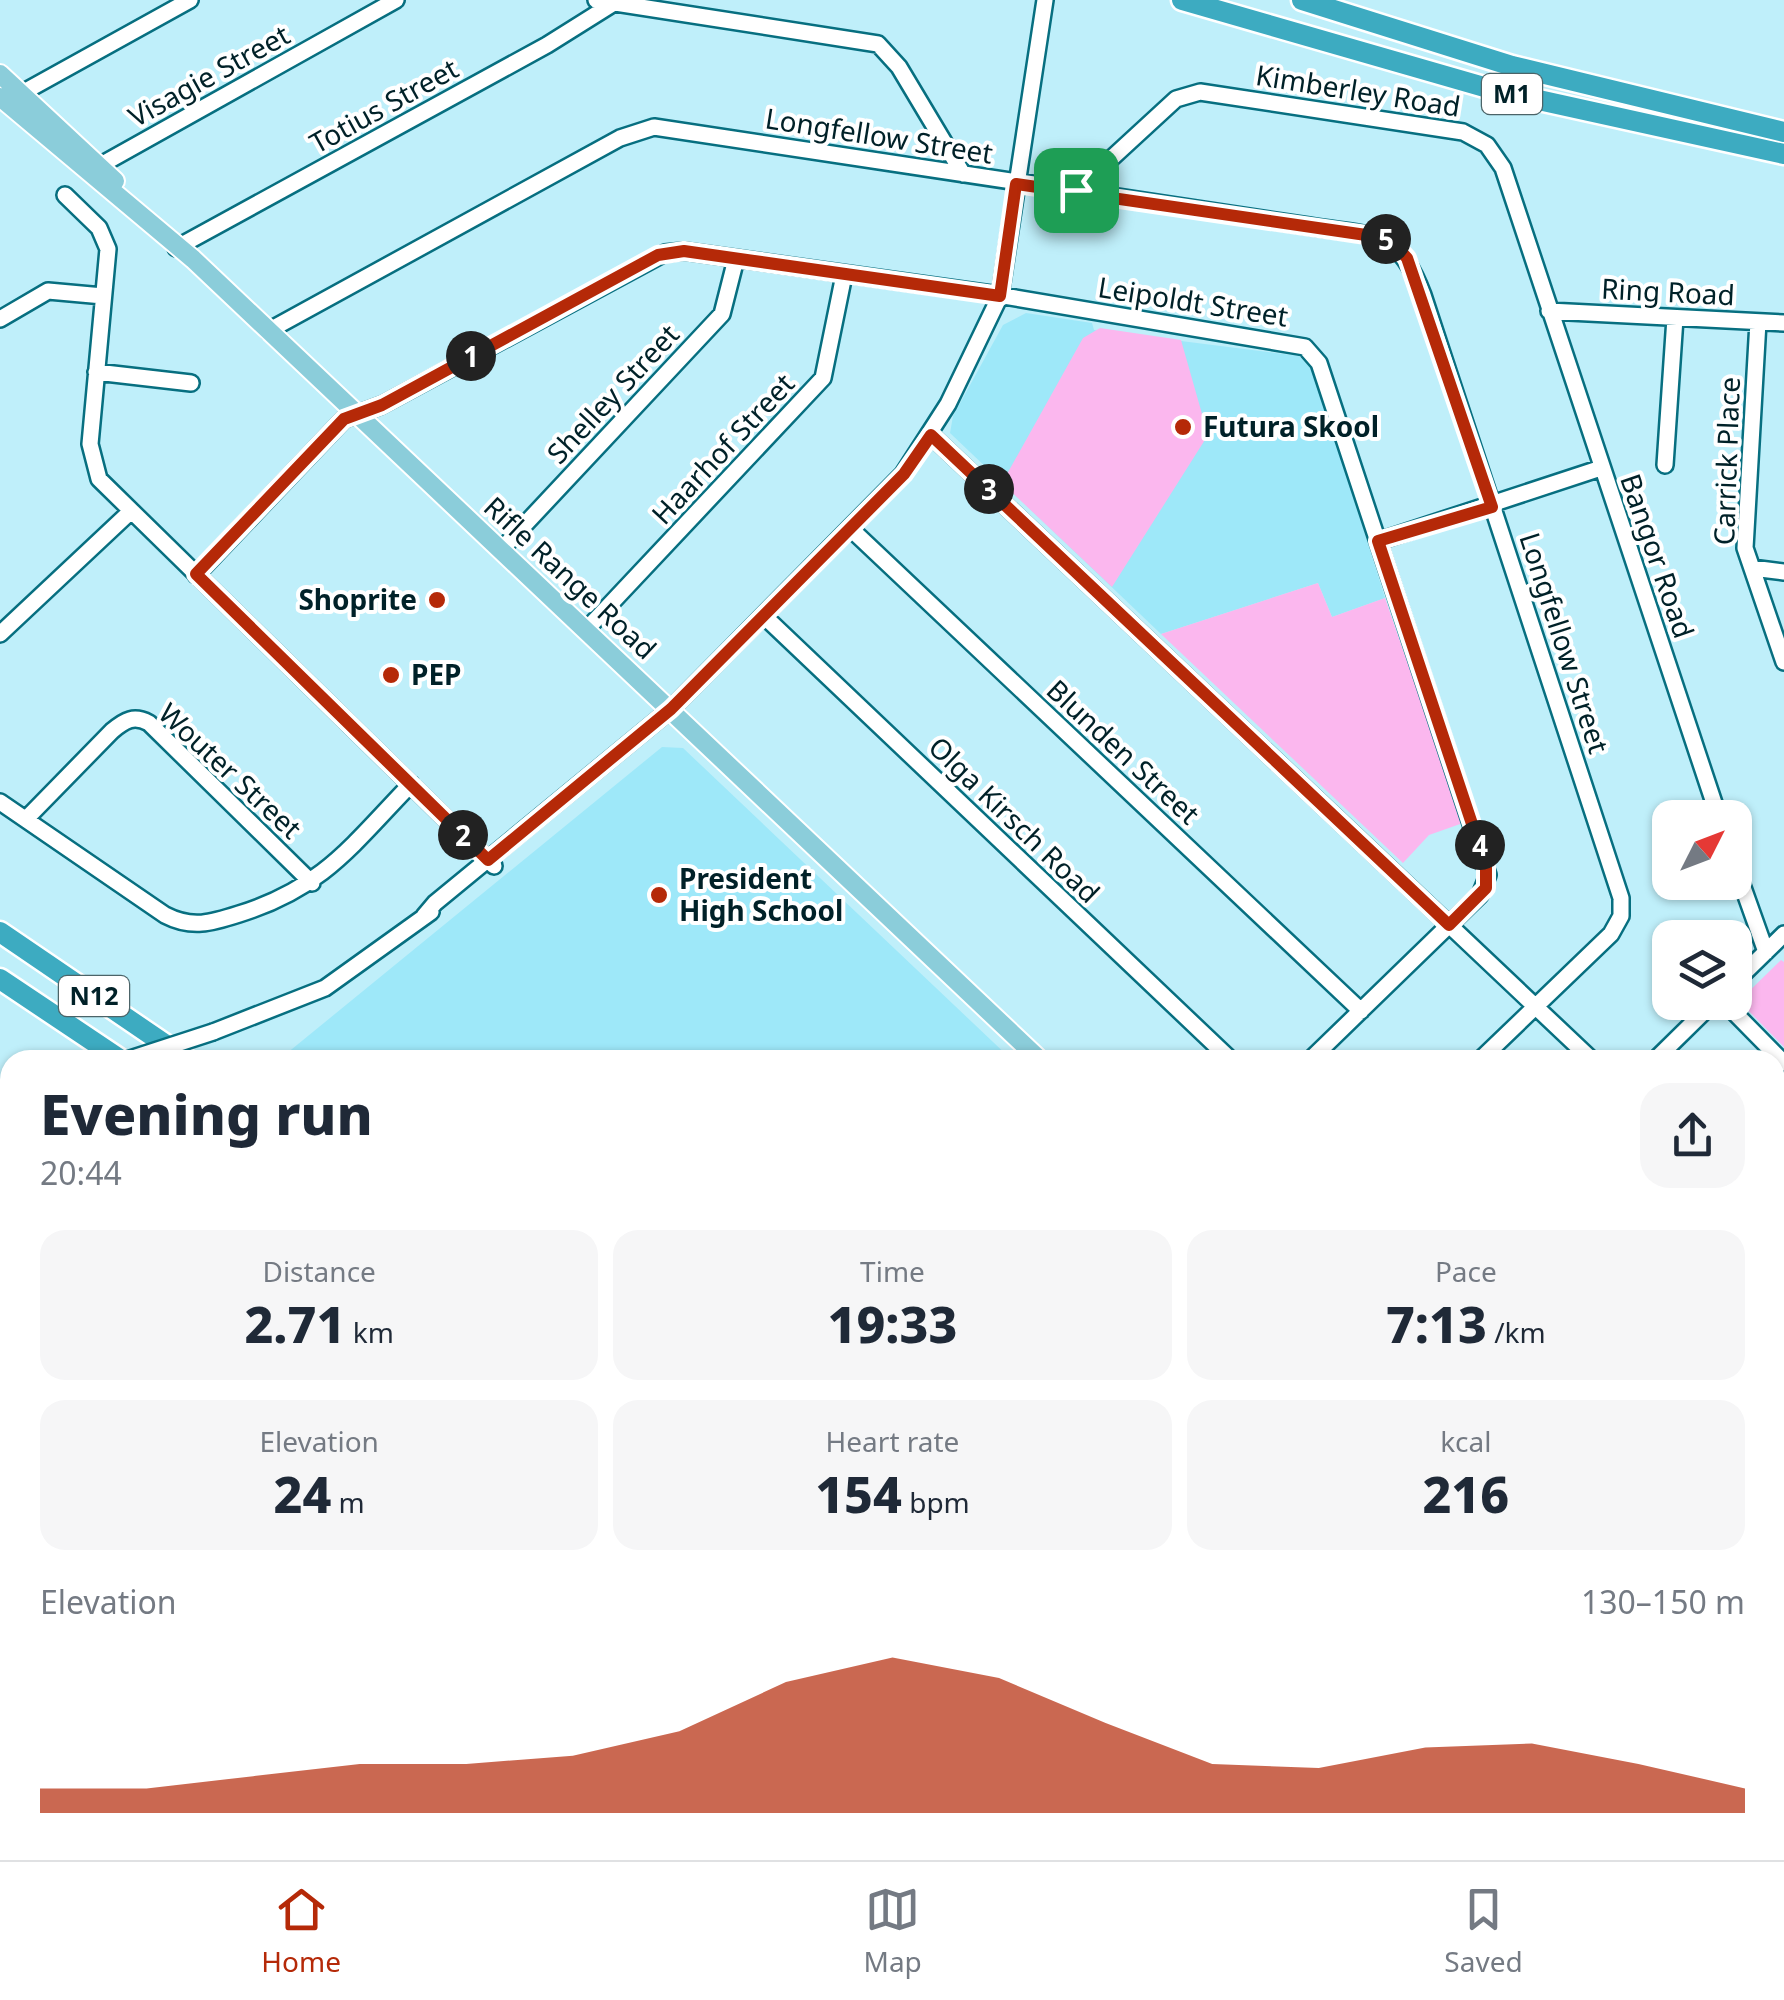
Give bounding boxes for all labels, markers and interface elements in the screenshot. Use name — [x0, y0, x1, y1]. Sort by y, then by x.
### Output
street label: Visagie Street — [121, 15, 296, 135]
street label: Totius Street — [303, 49, 464, 162]
street label: Kimberley Road — [1253, 55, 1463, 125]
road number: M1 — [1482, 74, 1542, 114]
street label: Longfellow Street — [763, 98, 996, 172]
pin — [1034, 148, 1119, 233]
icon: arrive — [1049, 163, 1104, 218]
pin: 5 — [1361, 214, 1411, 264]
text: 5 — [1378, 220, 1394, 258]
street label: Leipoldt Street — [1095, 267, 1291, 335]
street label: Ring Road — [1600, 269, 1736, 313]
street label: Shelley Street — [538, 315, 687, 471]
pin: 1 — [446, 331, 496, 381]
text: 1 — [463, 337, 479, 375]
street label: Haarhof Street — [643, 365, 802, 532]
street label: Carrick Place — [1704, 376, 1748, 546]
place label: Futura Skool — [1203, 407, 1379, 445]
marker: Futura Skool — [1172, 416, 1194, 438]
pin: 3 — [964, 464, 1014, 514]
street label: Bangor Road — [1612, 468, 1704, 643]
text: 3 — [981, 470, 997, 508]
street label: Rifle Range Road — [476, 487, 665, 667]
street label: Longfellow Street — [1511, 528, 1619, 758]
place label: Shoprite — [298, 580, 417, 618]
marker: Shoprite — [426, 589, 448, 611]
place label: PEP — [411, 655, 461, 693]
marker: PEP — [380, 664, 402, 686]
street label: Blunden Street — [1039, 671, 1208, 832]
street label: Wouter Street — [151, 694, 310, 846]
street label: Olga Kirsch Road — [921, 728, 1109, 911]
north arrow — [1652, 800, 1752, 900]
map controls — [1652, 800, 1752, 1020]
pin: 2 — [438, 810, 488, 860]
text: 2 — [455, 816, 471, 854]
pin: 4 — [1455, 820, 1505, 870]
text: 4 — [1472, 826, 1488, 864]
place label: President High School — [679, 859, 843, 929]
marker: President High School — [648, 884, 670, 906]
button: layers — [1652, 920, 1752, 1020]
road number: N12 — [59, 976, 129, 1016]
text: Evening run — [40, 1076, 373, 1151]
button: share — [1640, 1083, 1745, 1188]
text: 20:44 — [40, 1151, 122, 1194]
text: Distance — [262, 1252, 376, 1290]
text: Time — [860, 1252, 925, 1290]
text: Pace — [1435, 1252, 1497, 1290]
text: 2.71 — [244, 1290, 345, 1358]
text: 19:33 — [828, 1290, 957, 1358]
text: 7:13 — [1386, 1290, 1487, 1358]
text: km — [345, 1313, 394, 1351]
text: /km — [1487, 1313, 1546, 1351]
text: Elevation — [259, 1422, 379, 1460]
text: Heart rate — [826, 1422, 959, 1460]
text: kcal — [1440, 1422, 1491, 1460]
text: 24 — [274, 1460, 331, 1528]
text: 154 — [815, 1460, 902, 1528]
text: 216 — [1422, 1460, 1509, 1528]
text: m — [331, 1483, 365, 1521]
text: bpm — [902, 1483, 970, 1521]
text: Elevation — [40, 1580, 177, 1623]
text: 130–150 m — [1581, 1580, 1745, 1623]
tab: Home — [261, 1882, 341, 1980]
tab: Map — [863, 1882, 922, 1980]
tab: Saved — [1444, 1882, 1523, 1980]

